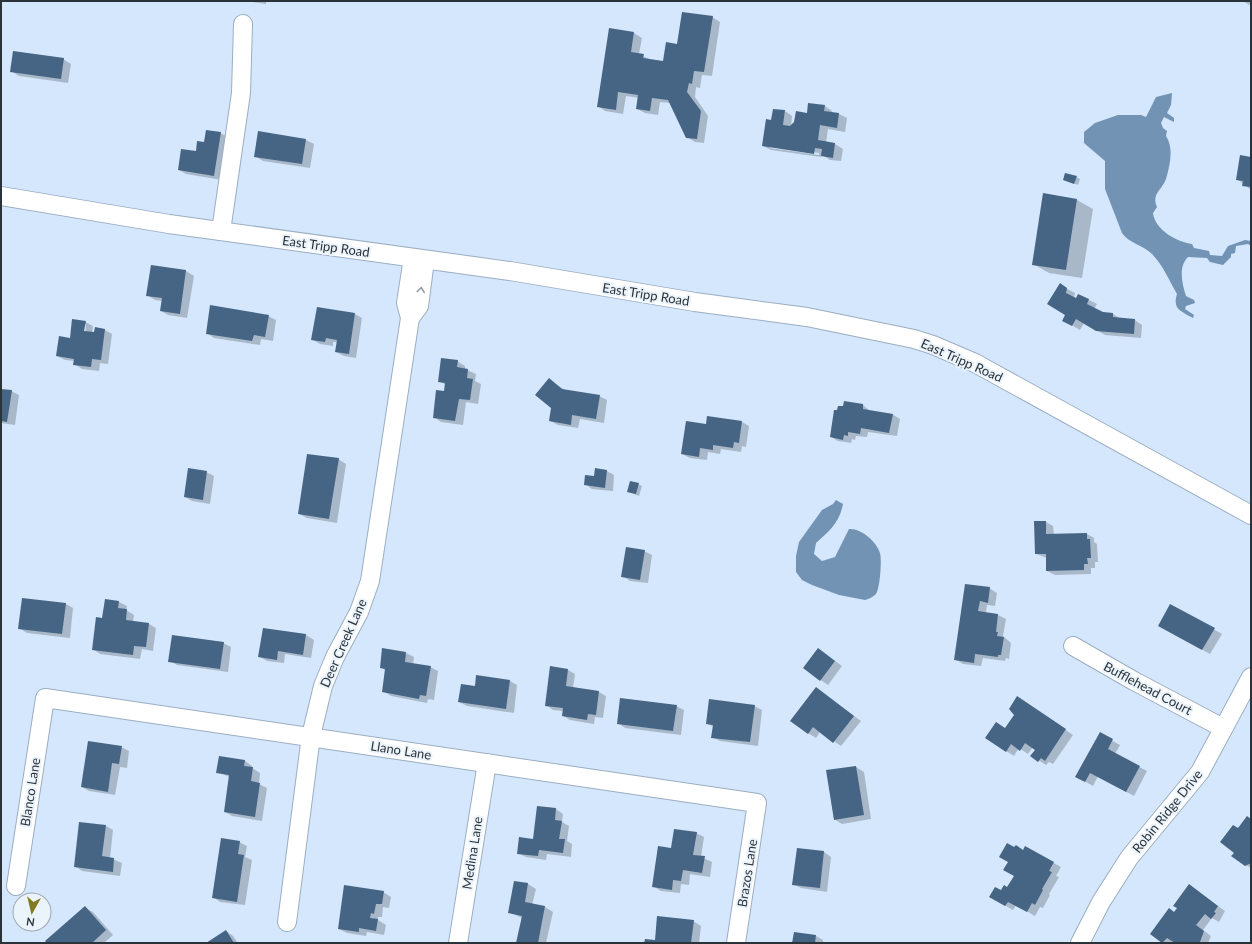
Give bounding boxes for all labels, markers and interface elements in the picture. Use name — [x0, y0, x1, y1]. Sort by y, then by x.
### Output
street label: East Tripp Road — [281, 232, 371, 260]
street label: East Tripp Road — [601, 279, 691, 309]
one-way arrow — [416, 287, 425, 293]
street label: East Tripp Road — [919, 335, 1005, 385]
street label: Deer Creek Lane — [316, 596, 370, 690]
street label: Bufflehead Court — [1101, 658, 1195, 718]
street label: Llano Lane — [369, 737, 433, 763]
street label: Blanco Lane — [17, 756, 43, 827]
street label: Robin Ridge Drive — [1129, 766, 1206, 856]
street label: Medina Lane — [458, 815, 486, 891]
street label: Brazos Lane — [734, 838, 760, 908]
north arrow — [12, 892, 52, 932]
text: N — [25, 915, 36, 929]

